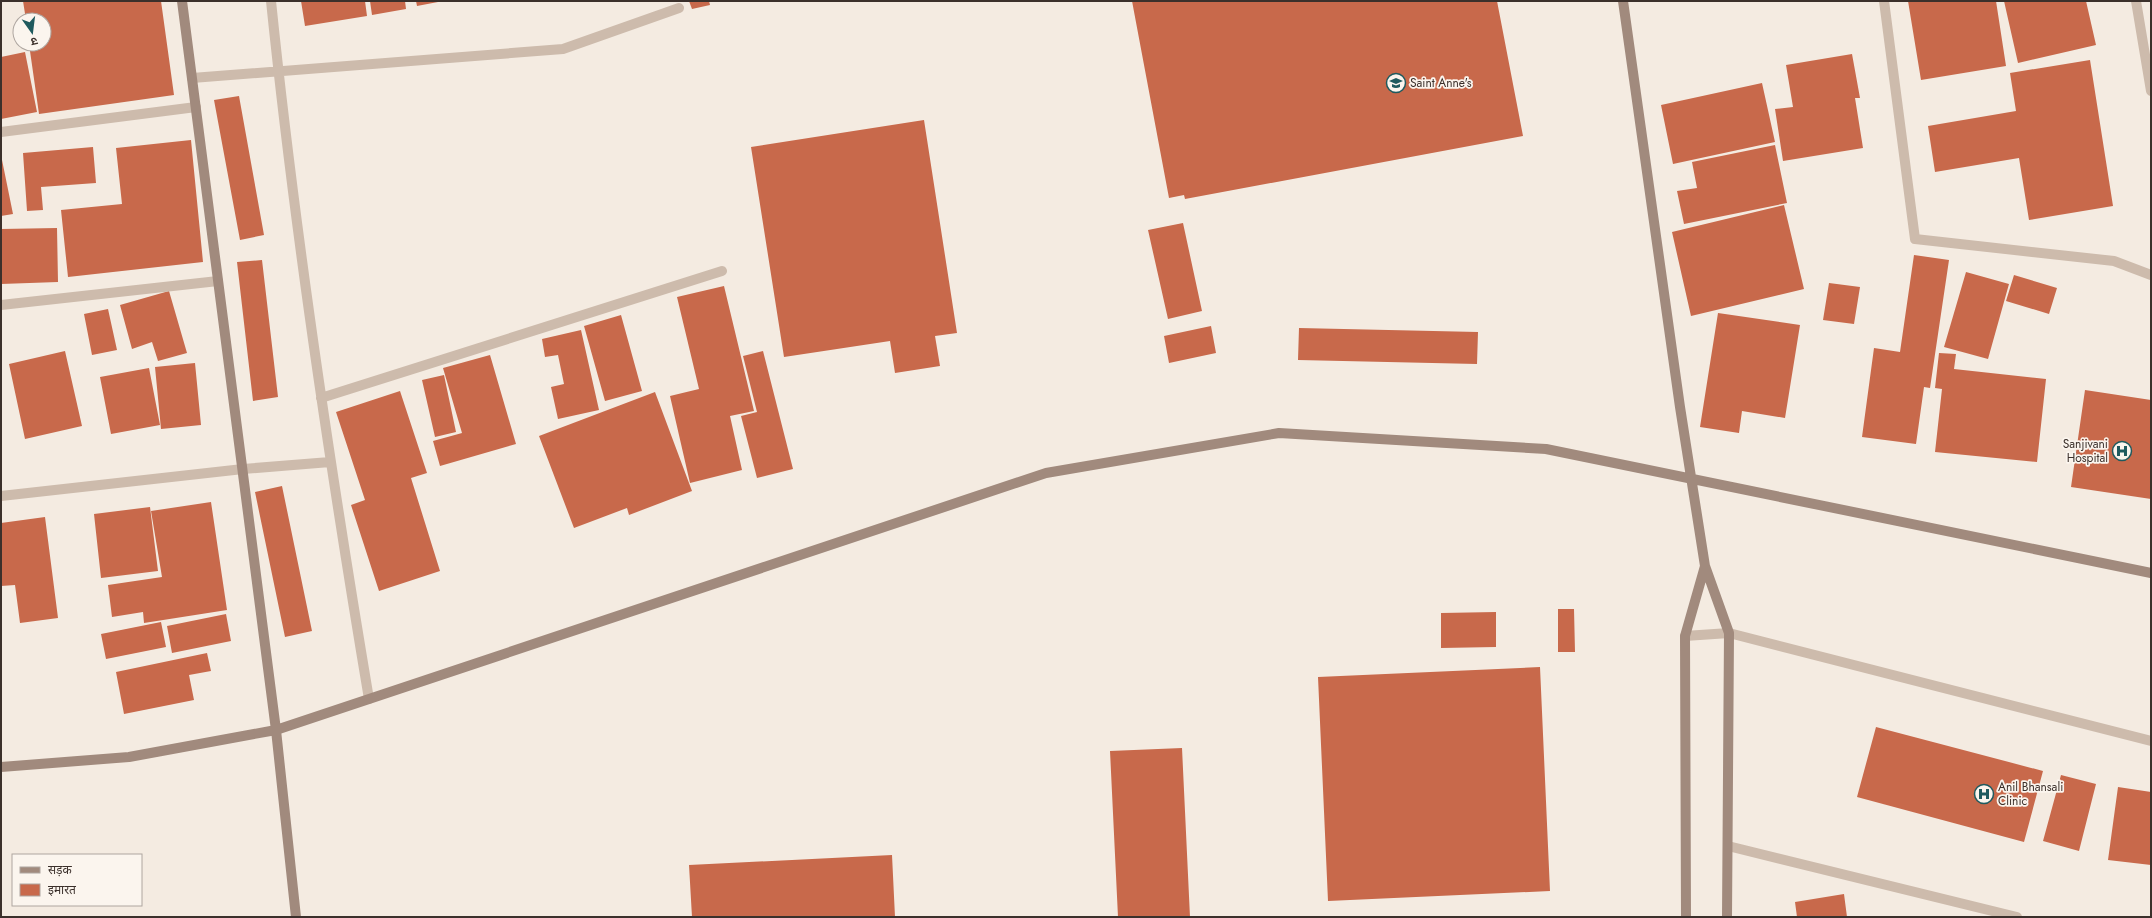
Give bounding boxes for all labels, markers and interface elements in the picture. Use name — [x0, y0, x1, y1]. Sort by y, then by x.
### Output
north arrow — [12, 12, 52, 52]
text: उ — [29, 33, 39, 50]
school or university icon: Saint Anne's — [1385, 72, 1407, 94]
place label: Saint Anne's — [1410, 74, 1472, 92]
place label: Sanjivani Hospital — [2063, 435, 2108, 467]
hospital icon: Sanjivani Hospital — [2111, 440, 2133, 462]
place label: Anil Bhansali Clinic — [1998, 778, 2063, 810]
hospital icon: Anil Bhansali Clinic — [1973, 783, 1995, 805]
legend — [12, 854, 142, 906]
text: सड़क — [48, 861, 73, 879]
text: इमारत — [48, 881, 77, 899]

